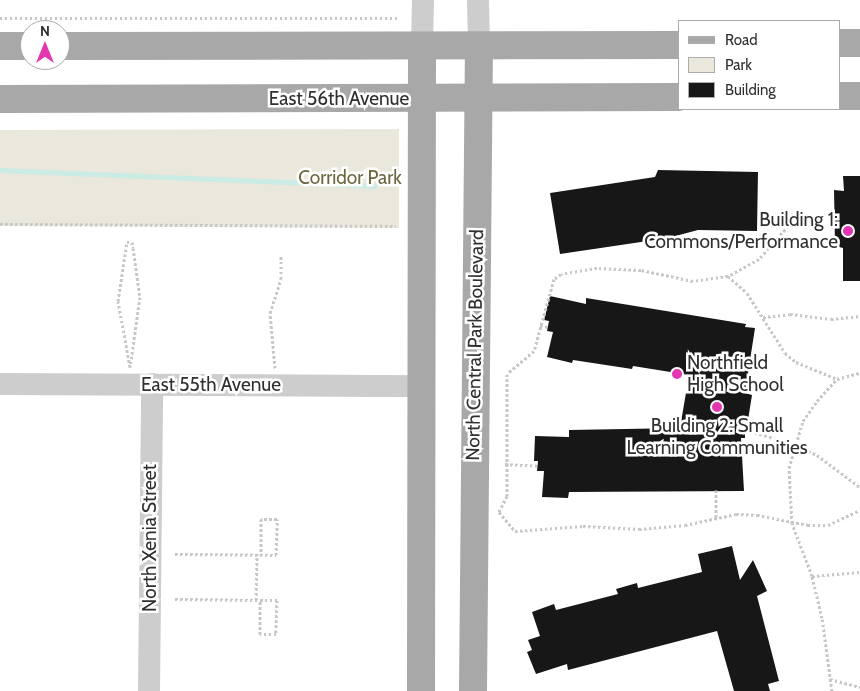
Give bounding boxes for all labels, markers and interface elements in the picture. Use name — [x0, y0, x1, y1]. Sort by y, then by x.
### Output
north arrow — [20, 20, 70, 70]
legend — [678, 20, 840, 110]
text: N — [40, 22, 50, 40]
text: Road — [725, 31, 758, 49]
text: Park — [725, 56, 752, 74]
text: Building — [725, 81, 776, 99]
street label: East 56th Avenue — [269, 88, 409, 110]
park label: Corridor Park — [298, 167, 402, 189]
place label: Building 1: Commons/Performance — [644, 209, 838, 253]
marker: Building 1: Commons/Performance — [842, 225, 854, 237]
street label: North Central Park Boulevard — [462, 229, 488, 461]
place label: Northfield High School — [687, 352, 784, 396]
marker: Northfield High School — [671, 368, 683, 380]
street label: East 55th Avenue — [141, 374, 281, 396]
marker: Building 2: Small Learning Communities — [711, 401, 723, 413]
place label: Building 2: Small Learning Communities — [626, 415, 808, 459]
street label: North Xenia Street — [139, 464, 161, 612]

